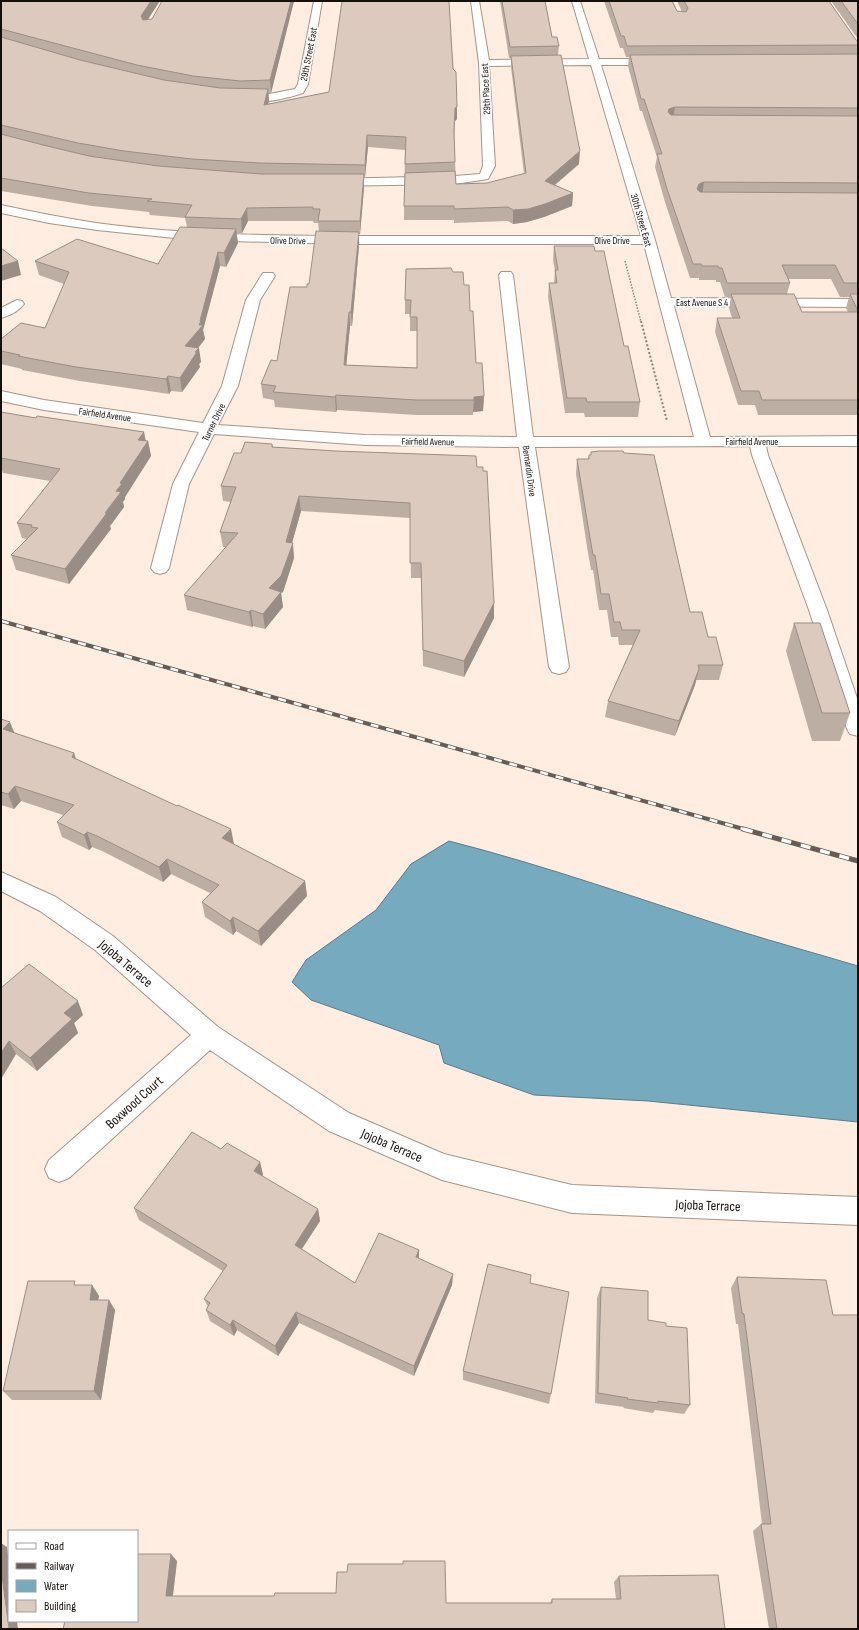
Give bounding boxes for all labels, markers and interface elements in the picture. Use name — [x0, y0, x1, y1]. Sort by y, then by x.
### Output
street label: 29th Street East — [298, 26, 320, 82]
street label: 29th Place East — [479, 63, 493, 115]
street label: 30th Street East — [628, 192, 654, 248]
street label: Olive Drive — [270, 235, 306, 247]
street label: Olive Drive — [594, 235, 630, 247]
street label: East Avenue S 4 — [676, 297, 728, 309]
street label: Turner Drive — [200, 402, 228, 443]
street label: Fairfield Avenue — [78, 405, 132, 425]
street label: Fairfield Avenue — [401, 436, 454, 448]
street label: Fairfield Avenue — [726, 436, 778, 448]
street label: Bernardin Drive — [519, 445, 539, 497]
street label: Jojoba Terrace — [94, 935, 156, 991]
street label: Boxwood Court — [102, 1072, 167, 1133]
street label: Jojoba Terrace — [358, 1125, 425, 1166]
street label: Jojoba Terrace — [674, 1196, 741, 1215]
legend — [8, 1530, 138, 1622]
text: Road — [44, 1539, 64, 1554]
text: Railway — [44, 1559, 75, 1574]
text: Water — [44, 1579, 68, 1594]
text: Building — [44, 1599, 76, 1614]

